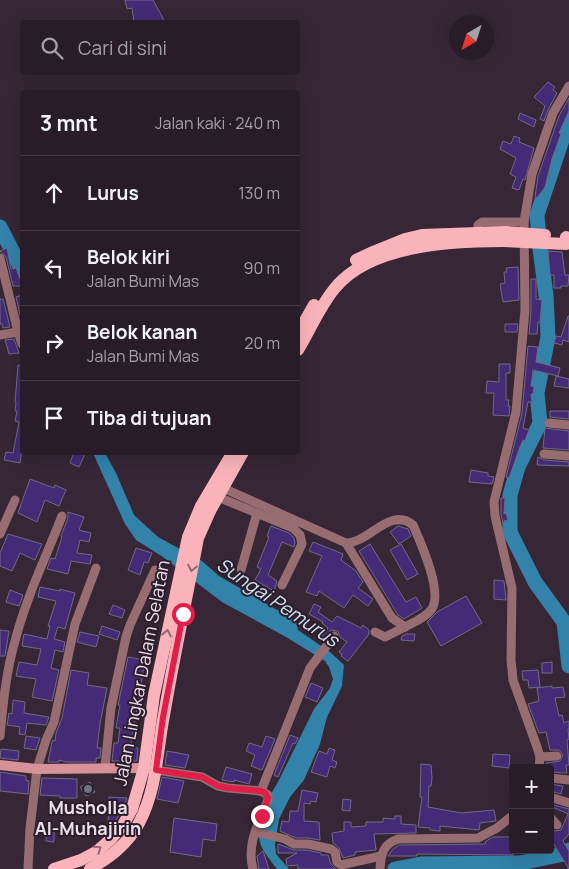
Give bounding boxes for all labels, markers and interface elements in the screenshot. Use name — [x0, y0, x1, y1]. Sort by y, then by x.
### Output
north arrow — [449, 15, 494, 60]
search box — [20, 20, 300, 75]
icon: search — [38, 34, 66, 62]
text: Cari di sini — [78, 35, 167, 61]
text: 3 mnt — [40, 109, 98, 137]
text: Jalan kaki · 240 m — [155, 112, 280, 134]
icon: ahead — [40, 179, 68, 207]
text: Lurus — [87, 180, 139, 206]
text: 130 m — [238, 182, 280, 204]
text: Belok kiri — [87, 244, 170, 270]
icon: left — [40, 254, 68, 282]
text: 90 m — [244, 257, 280, 279]
text: Jalan Bumi Mas — [87, 270, 199, 292]
text: Belok kanan — [87, 319, 197, 345]
icon: right — [40, 329, 68, 357]
text: 20 m — [244, 332, 280, 354]
text: Jalan Bumi Mas — [87, 345, 199, 367]
icon: arrive — [40, 404, 68, 432]
text: Tiba di tujuan — [87, 405, 211, 431]
water label: Sungai Pemurus — [212, 551, 346, 654]
street label: Jalan Lingkar Dalam Selatan — [107, 558, 175, 788]
one-way arrow — [188, 563, 198, 572]
route start — [172, 603, 195, 626]
one-way arrow — [161, 629, 171, 638]
map controls — [509, 764, 554, 854]
button: + — [509, 764, 554, 809]
marker: Musholla Al-Muhajirin — [82, 783, 94, 795]
place label: Musholla Al-Muhajirin — [35, 795, 141, 840]
route end — [251, 805, 274, 828]
button: − — [509, 809, 554, 854]
one-way arrow — [93, 846, 102, 855]

